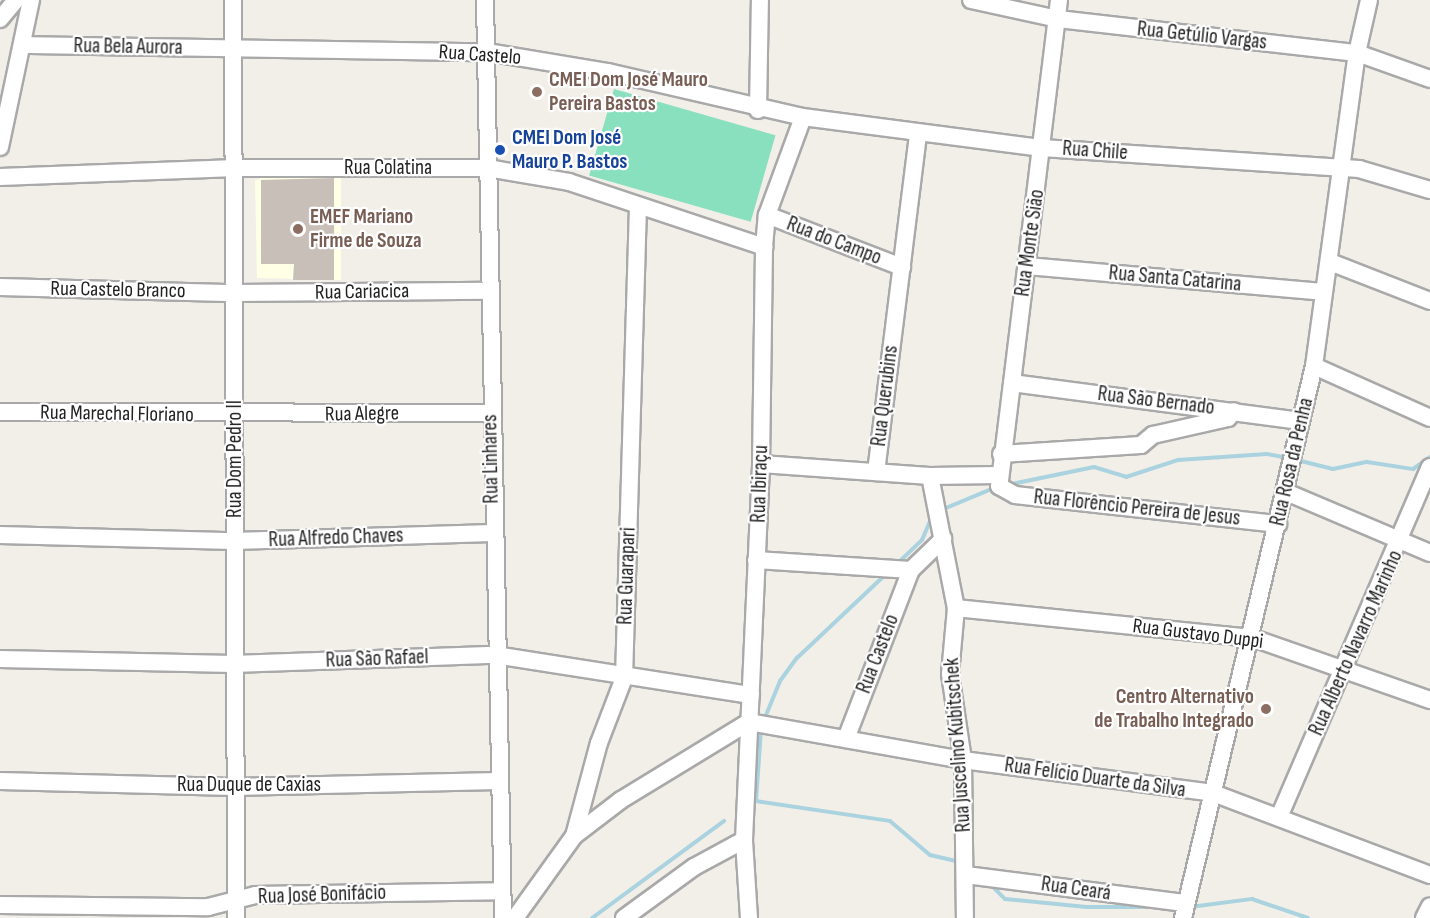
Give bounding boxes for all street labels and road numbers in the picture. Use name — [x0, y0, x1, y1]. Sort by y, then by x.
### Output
street label: Rua Getúlio Vargas — [1136, 17, 1268, 55]
street label: Rua Bela Aurora — [73, 33, 183, 61]
street label: Rua Castelo — [438, 40, 522, 70]
street label: Rua Chile — [1062, 136, 1128, 166]
street label: Rua Colatina — [344, 155, 432, 181]
street label: Rua Monte Sião — [1010, 188, 1050, 298]
street label: Rua do Campo — [783, 211, 885, 271]
street label: Rua Santa Catarina — [1108, 261, 1242, 297]
street label: Rua Castelo Branco — [50, 276, 186, 304]
street label: Rua Cariacica — [315, 279, 409, 305]
street label: Rua Querubins — [866, 344, 904, 448]
street label: Rua São Bernado — [1096, 381, 1216, 421]
street label: Rua Rosa da Penha — [1265, 396, 1319, 528]
street label: Rua Marechal Floriano — [40, 400, 194, 428]
street label: Rua Dom Pedro II — [222, 400, 248, 518]
street label: Rua Alegre — [325, 401, 399, 427]
street label: Rua Linhares — [478, 414, 504, 504]
street label: Rua Ibiraçu — [746, 445, 774, 523]
street label: Rua Florêncio Pereira de Jesus — [1032, 485, 1242, 531]
street label: Rua Alfredo Chaves — [268, 523, 404, 553]
street label: Rua Guarapari — [613, 527, 641, 625]
street label: Rua Alberto Navarro Marinho — [1304, 546, 1408, 740]
street label: Rua Castelo — [851, 611, 905, 697]
street label: Rua Gustavo Duppi — [1131, 613, 1265, 655]
street label: Rua São Rafael — [325, 645, 429, 673]
street label: Rua Juscelino Kubitschek — [939, 657, 977, 833]
street label: Rua Felício Duarte da Silva — [1003, 753, 1187, 803]
street label: Rua Duque de Caxias — [177, 772, 321, 798]
street label: Rua Ceará — [1039, 872, 1113, 906]
street label: Rua José Bonifácio — [258, 880, 386, 910]

